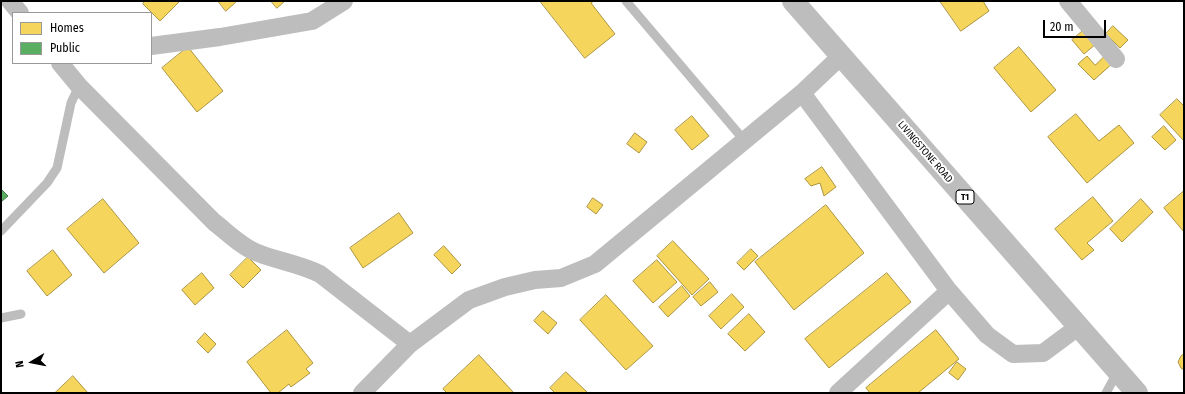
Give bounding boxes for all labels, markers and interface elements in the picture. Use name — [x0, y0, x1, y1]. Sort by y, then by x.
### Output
legend — [12, 12, 152, 64]
scale bar — [1045, 12, 1108, 38]
text: 20 m — [1050, 20, 1074, 34]
text: Homes — [50, 21, 84, 35]
text: Public — [50, 41, 80, 55]
street label: LIVINGSTONE ROAD — [895, 119, 955, 185]
road number: T1 — [956, 190, 974, 204]
north arrow — [12, 342, 52, 382]
text: N — [13, 360, 27, 369]

